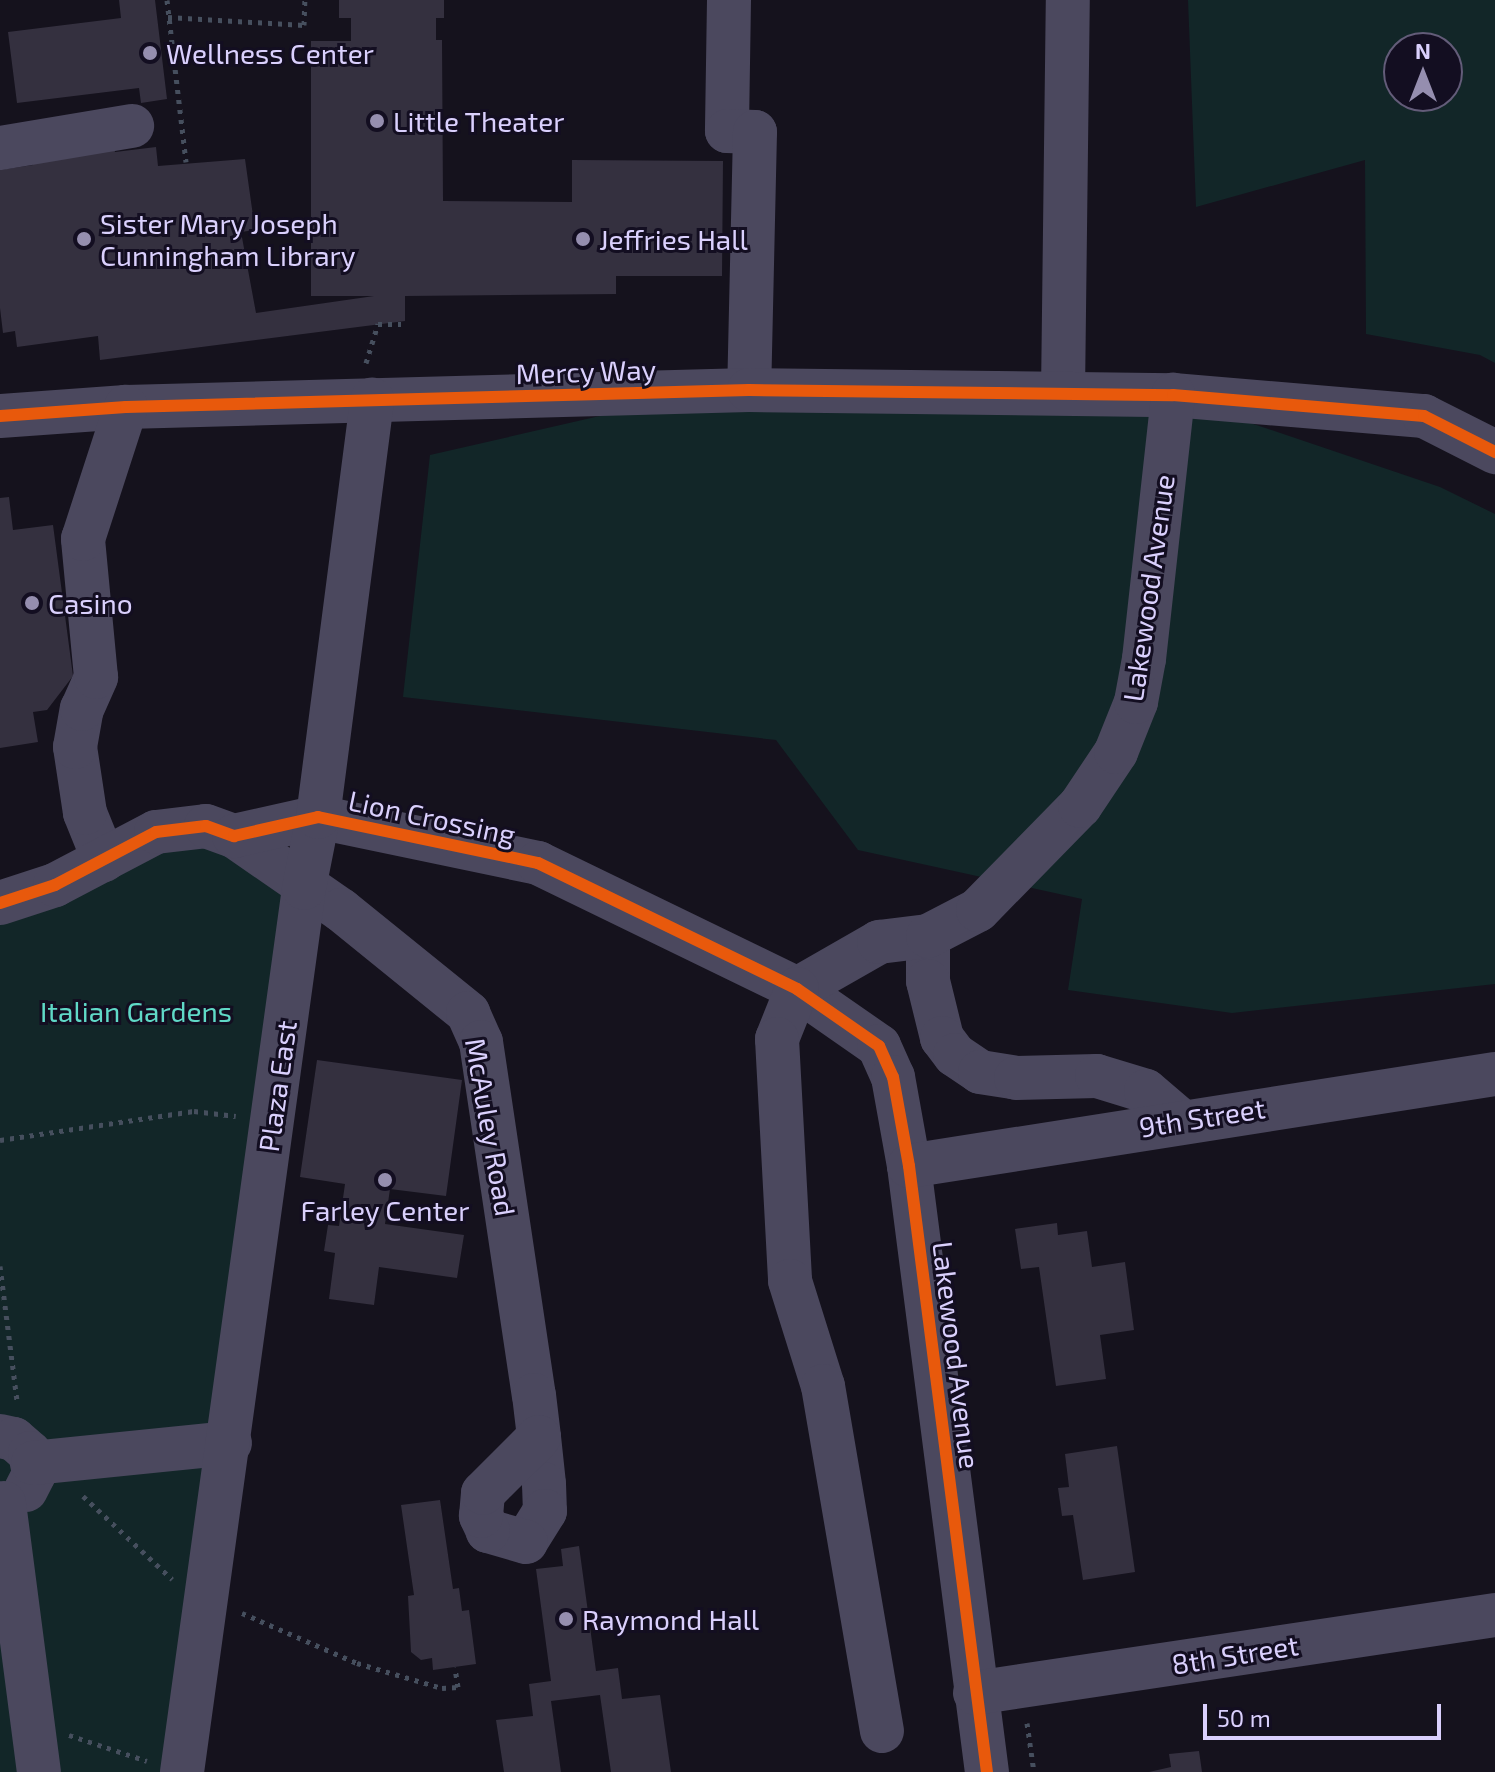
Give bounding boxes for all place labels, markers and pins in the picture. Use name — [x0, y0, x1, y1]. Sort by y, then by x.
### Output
place label: Wellness Center — [166, 36, 374, 70]
marker: Wellness Center — [141, 44, 159, 62]
place label: Little Theater — [393, 104, 565, 138]
marker: Little Theater — [368, 112, 386, 130]
place label: Sister Mary Joseph Cunningham Library — [100, 206, 356, 272]
place label: Jeffries Hall — [599, 222, 748, 256]
marker: Sister Mary Joseph Cunningham Library — [75, 230, 93, 248]
marker: Jeffries Hall — [574, 230, 592, 248]
place label: Casino — [48, 586, 133, 620]
marker: Casino — [23, 594, 41, 612]
marker: Farley Center — [376, 1171, 394, 1189]
place label: Farley Center — [300, 1193, 470, 1227]
place label: Raymond Hall — [582, 1602, 759, 1636]
marker: Raymond Hall — [557, 1610, 575, 1628]

